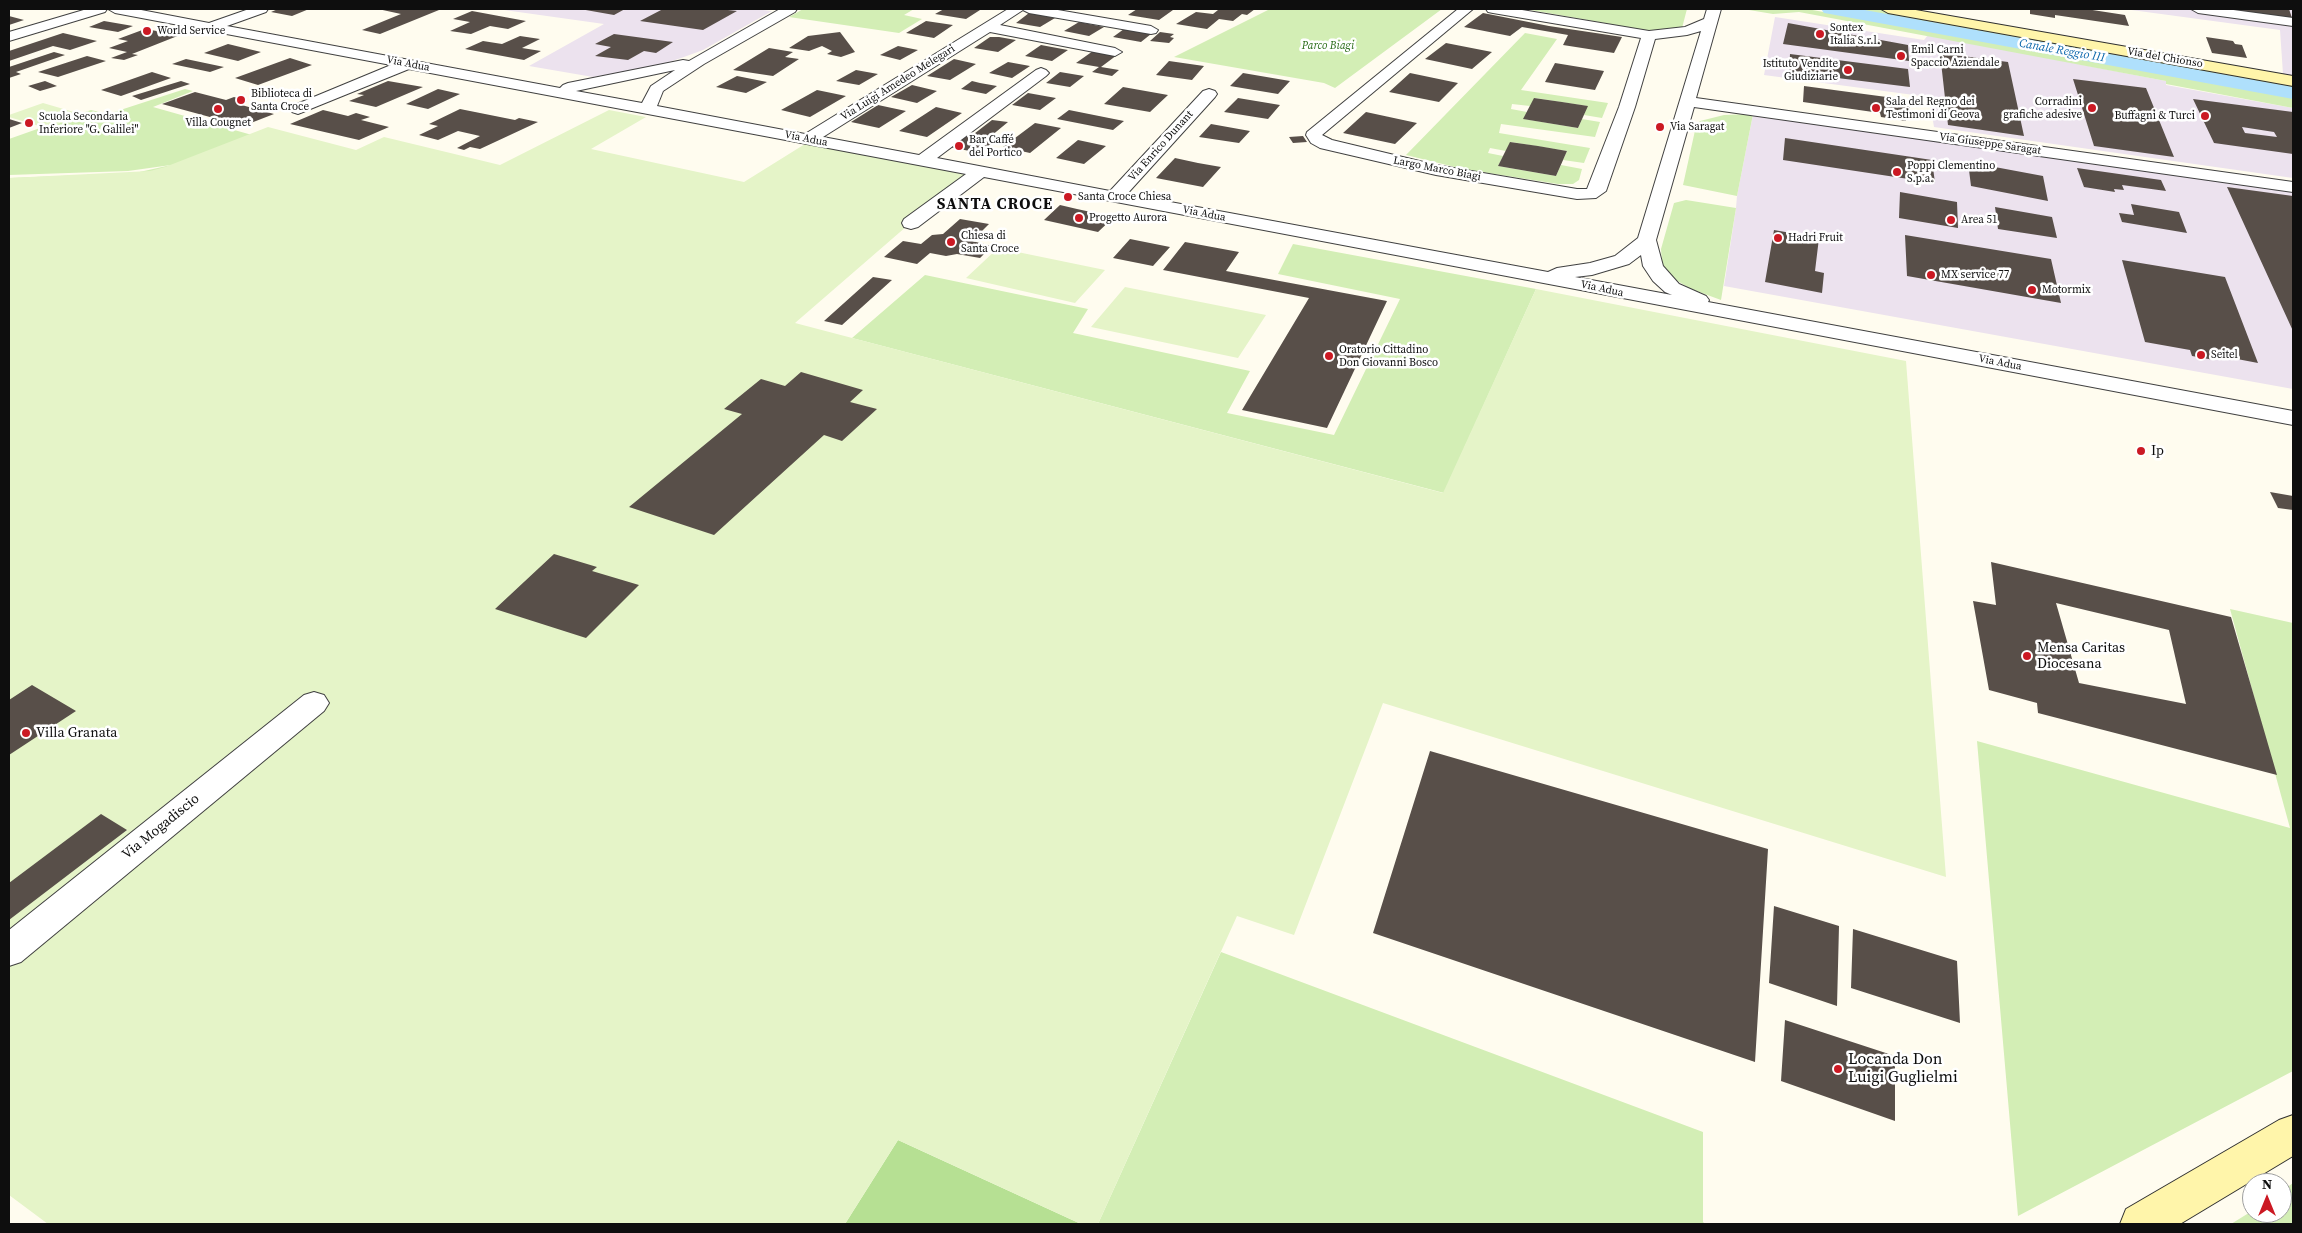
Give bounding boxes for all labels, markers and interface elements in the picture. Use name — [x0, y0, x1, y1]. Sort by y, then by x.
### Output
place label: Sontex Italia S.r.l. — [1830, 21, 1880, 47]
place label: World Service — [157, 24, 225, 38]
marker: World Service — [141, 25, 153, 37]
marker: Sontex Italia S.r.l. — [1814, 28, 1826, 40]
water label: Canale Reggio III — [2018, 36, 2106, 66]
park label: Parco Biagi — [1302, 39, 1354, 53]
street label: Via Luigi Amedeo Melegari — [838, 42, 958, 124]
place label: Emil Carni Spaccio Aziendale — [1911, 43, 2000, 69]
street label: Via del Chionso — [2126, 45, 2204, 71]
marker: Emil Carni Spaccio Aziendale — [1895, 50, 1907, 62]
street label: Via Adua — [385, 53, 431, 75]
place label: Istituto Vendite Giudiziarie — [1763, 57, 1838, 83]
marker: Istituto Vendite Giudiziarie — [1842, 64, 1854, 76]
place label: Biblioteca di Santa Croce — [251, 87, 312, 113]
marker: Biblioteca di Santa Croce — [235, 94, 247, 106]
place label: Sala del Regno dei Testimoni di Geova — [1886, 95, 1980, 121]
place label: Corradini grafiche adesive — [2003, 95, 2082, 121]
marker: Sala del Regno dei Testimoni di Geova — [1870, 102, 1882, 114]
marker: Corradini grafiche adesive — [2086, 102, 2098, 114]
marker: Villa Cougnet — [212, 103, 224, 115]
street label: Via Enrico Dunant — [1126, 108, 1196, 184]
place label: Buffagni & Turci — [2114, 109, 2195, 123]
place label: Scuola Secondaria Inferiore "G. Galilei" — [39, 110, 138, 136]
marker: Buffagni & Turci — [2199, 110, 2211, 122]
place label: Villa Cougnet — [185, 116, 251, 130]
marker: Scuola Secondaria Inferiore "G. Galilei" — [23, 117, 35, 129]
place label: Via Saragat — [1670, 120, 1724, 134]
marker: Via Saragat — [1654, 121, 1666, 133]
street label: Via Adua — [783, 128, 829, 150]
street label: Via Giuseppe Saragat — [1938, 130, 2042, 158]
place label: Bar Caffé del Portico — [969, 133, 1022, 159]
marker: Bar Caffé del Portico — [953, 140, 965, 152]
street label: Largo Marco Biagi — [1392, 154, 1482, 184]
place label: Poppi Clementino S.p.a. — [1907, 159, 1995, 185]
marker: Poppi Clementino S.p.a. — [1891, 166, 1903, 178]
place label: Santa Croce Chiesa — [1078, 190, 1171, 204]
marker: Santa Croce Chiesa — [1062, 191, 1074, 203]
district label: SANTA CROCE — [935, 195, 1055, 215]
street label: Via Adua — [1181, 203, 1227, 225]
place label: Progetto Aurora — [1089, 211, 1167, 225]
marker: Progetto Aurora — [1073, 212, 1085, 224]
place label: Area 51 — [1961, 213, 1998, 227]
marker: Area 51 — [1945, 214, 1957, 226]
place label: Chiesa di Santa Croce — [961, 229, 1019, 255]
place label: Hadri Fruit — [1788, 231, 1843, 245]
marker: Hadri Fruit — [1772, 232, 1784, 244]
marker: Chiesa di Santa Croce — [945, 236, 957, 248]
place label: MX service 77 — [1941, 268, 2009, 282]
marker: MX service 77 — [1925, 269, 1937, 281]
street label: Via Adua — [1579, 278, 1625, 300]
place label: Motormix — [2042, 283, 2091, 297]
marker: Motormix — [2026, 284, 2038, 296]
place label: Oratorio Cittadino Don Giovanni Bosco — [1339, 343, 1438, 369]
place label: Seitel — [2211, 348, 2238, 362]
marker: Seitel — [2195, 349, 2207, 361]
marker: Oratorio Cittadino Don Giovanni Bosco — [1323, 350, 1335, 362]
street label: Via Adua — [1977, 352, 2023, 374]
place label: Ip — [2151, 443, 2164, 459]
marker: Ip — [2135, 445, 2147, 457]
place label: Mensa Caritas Diocesana — [2037, 640, 2125, 672]
marker: Mensa Caritas Diocesana — [2021, 650, 2033, 662]
place label: Villa Granata — [36, 725, 117, 741]
marker: Villa Granata — [20, 727, 32, 739]
street label: Via Mogadiscio — [119, 791, 203, 863]
place label: Locanda Don Luigi Guglielmi — [1848, 1050, 1958, 1088]
marker: Locanda Don Luigi Guglielmi — [1832, 1063, 1844, 1075]
north arrow — [2242, 1173, 2292, 1223]
text: N — [2262, 1174, 2272, 1194]

